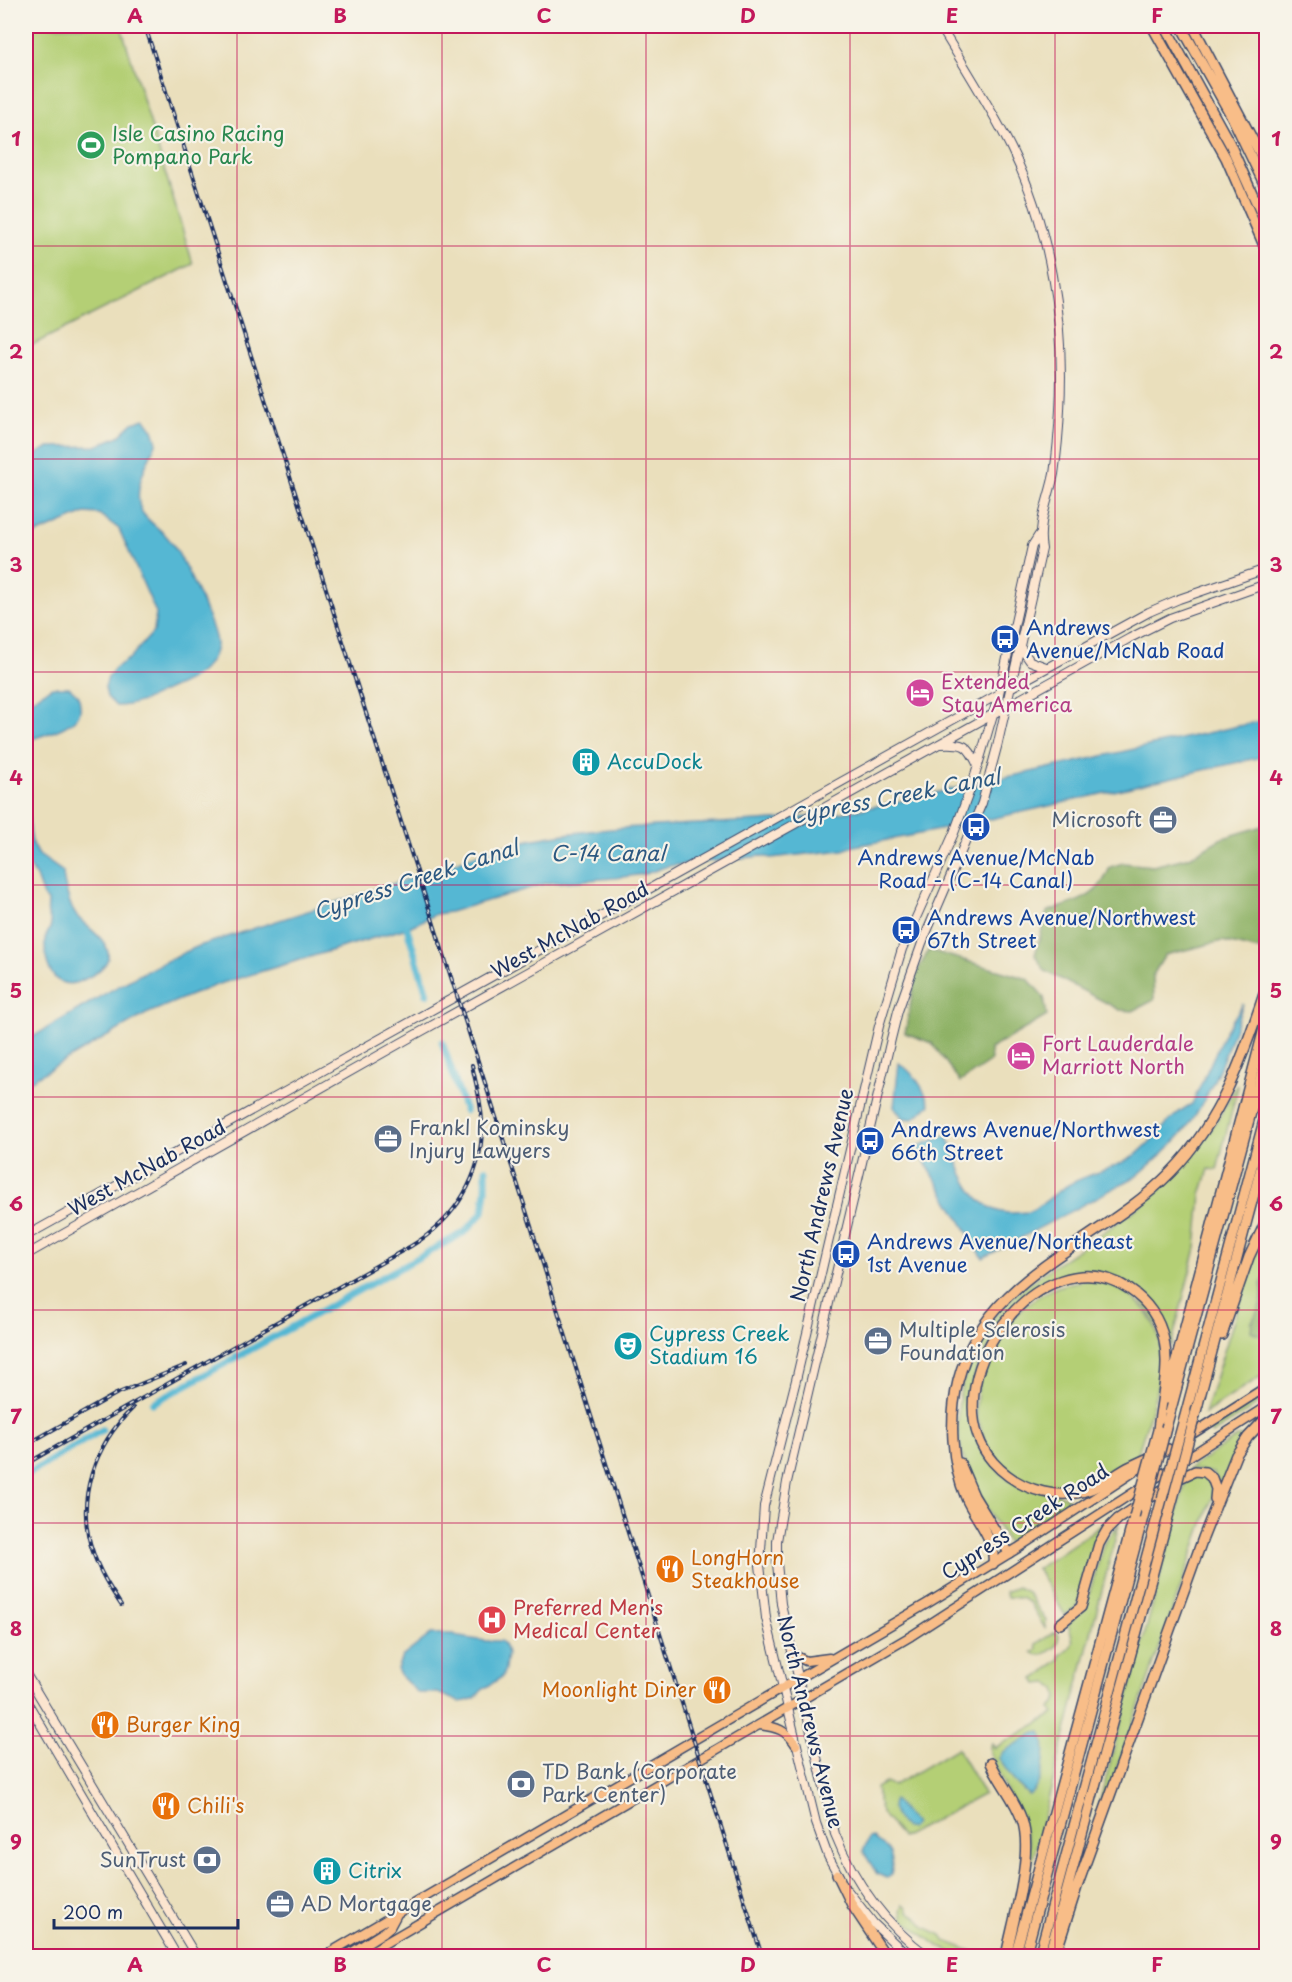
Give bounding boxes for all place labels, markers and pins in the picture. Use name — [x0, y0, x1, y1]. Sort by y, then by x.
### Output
place label: Isle Casino Racing Pompano Park — [112, 118, 285, 171]
sports icon: Isle Casino Racing Pompano Park — [75, 129, 107, 161]
place label: Andrews Avenue/McNab Road — [1026, 612, 1225, 665]
bus stop icon: Andrews Avenue/McNab Road — [989, 623, 1021, 655]
place label: Extended Stay America — [941, 666, 1073, 719]
hotel icon: Extended Stay America — [904, 677, 936, 709]
building icon: AccuDock — [570, 746, 602, 778]
place label: AccuDock — [607, 746, 703, 776]
place label: Microsoft — [1052, 804, 1142, 834]
office icon: Microsoft — [1147, 804, 1179, 836]
bus stop icon: Andrews Avenue/McNab Road - (C-14 Canal) — [960, 811, 992, 843]
place label: Andrews Avenue/McNab Road - (C-14 Canal) — [857, 842, 1095, 895]
place label: Andrews Avenue/Northwest 67th Street — [927, 902, 1196, 955]
bus stop icon: Andrews Avenue/Northwest 67th Street — [890, 914, 922, 946]
place label: Fort Lauderdale Marriott North — [1042, 1028, 1194, 1081]
hotel icon: Fort Lauderdale Marriott North — [1005, 1040, 1037, 1072]
place label: Frankl Kominsky Injury Lawyers — [409, 1112, 569, 1165]
place label: Andrews Avenue/Northwest 66th Street — [891, 1114, 1160, 1167]
office icon: Frankl Kominsky Injury Lawyers — [372, 1123, 404, 1155]
bus stop icon: Andrews Avenue/Northwest 66th Street — [854, 1125, 886, 1157]
place label: Andrews Avenue/Northeast 1st Avenue — [867, 1226, 1133, 1279]
bus stop icon: Andrews Avenue/Northeast 1st Avenue — [830, 1238, 862, 1270]
place label: Multiple Sclerosis Foundation — [899, 1314, 1065, 1367]
place label: Cypress Creek Stadium 16 — [649, 1318, 789, 1371]
office icon: Multiple Sclerosis Foundation — [862, 1325, 894, 1357]
theatre icon: Cypress Creek Stadium 16 — [612, 1330, 644, 1362]
place label: LongHorn Steakhouse — [691, 1542, 800, 1595]
restaurant icon: LongHorn Steakhouse — [654, 1553, 686, 1585]
place label: Preferred Men's Medical Center — [513, 1592, 663, 1645]
hospital icon: Preferred Men's Medical Center — [476, 1604, 508, 1636]
place label: Moonlight Diner — [542, 1674, 696, 1704]
restaurant icon: Moonlight Diner — [701, 1674, 733, 1706]
restaurant icon: Burger King — [89, 1709, 121, 1741]
place label: Burger King — [126, 1709, 241, 1739]
place label: TD Bank (Corporate Park Center) — [542, 1756, 737, 1809]
bank icon: TD Bank (Corporate Park Center) — [505, 1768, 537, 1800]
restaurant icon: Chili's — [150, 1790, 182, 1822]
place label: Chili's — [187, 1790, 244, 1820]
place label: SunTrust — [100, 1844, 186, 1874]
bank icon: SunTrust — [191, 1844, 223, 1876]
building icon: Citrix — [311, 1855, 343, 1887]
place label: Citrix — [348, 1855, 402, 1885]
office icon: AD Mortgage — [264, 1888, 296, 1920]
place label: AD Mortgage — [301, 1888, 432, 1918]

